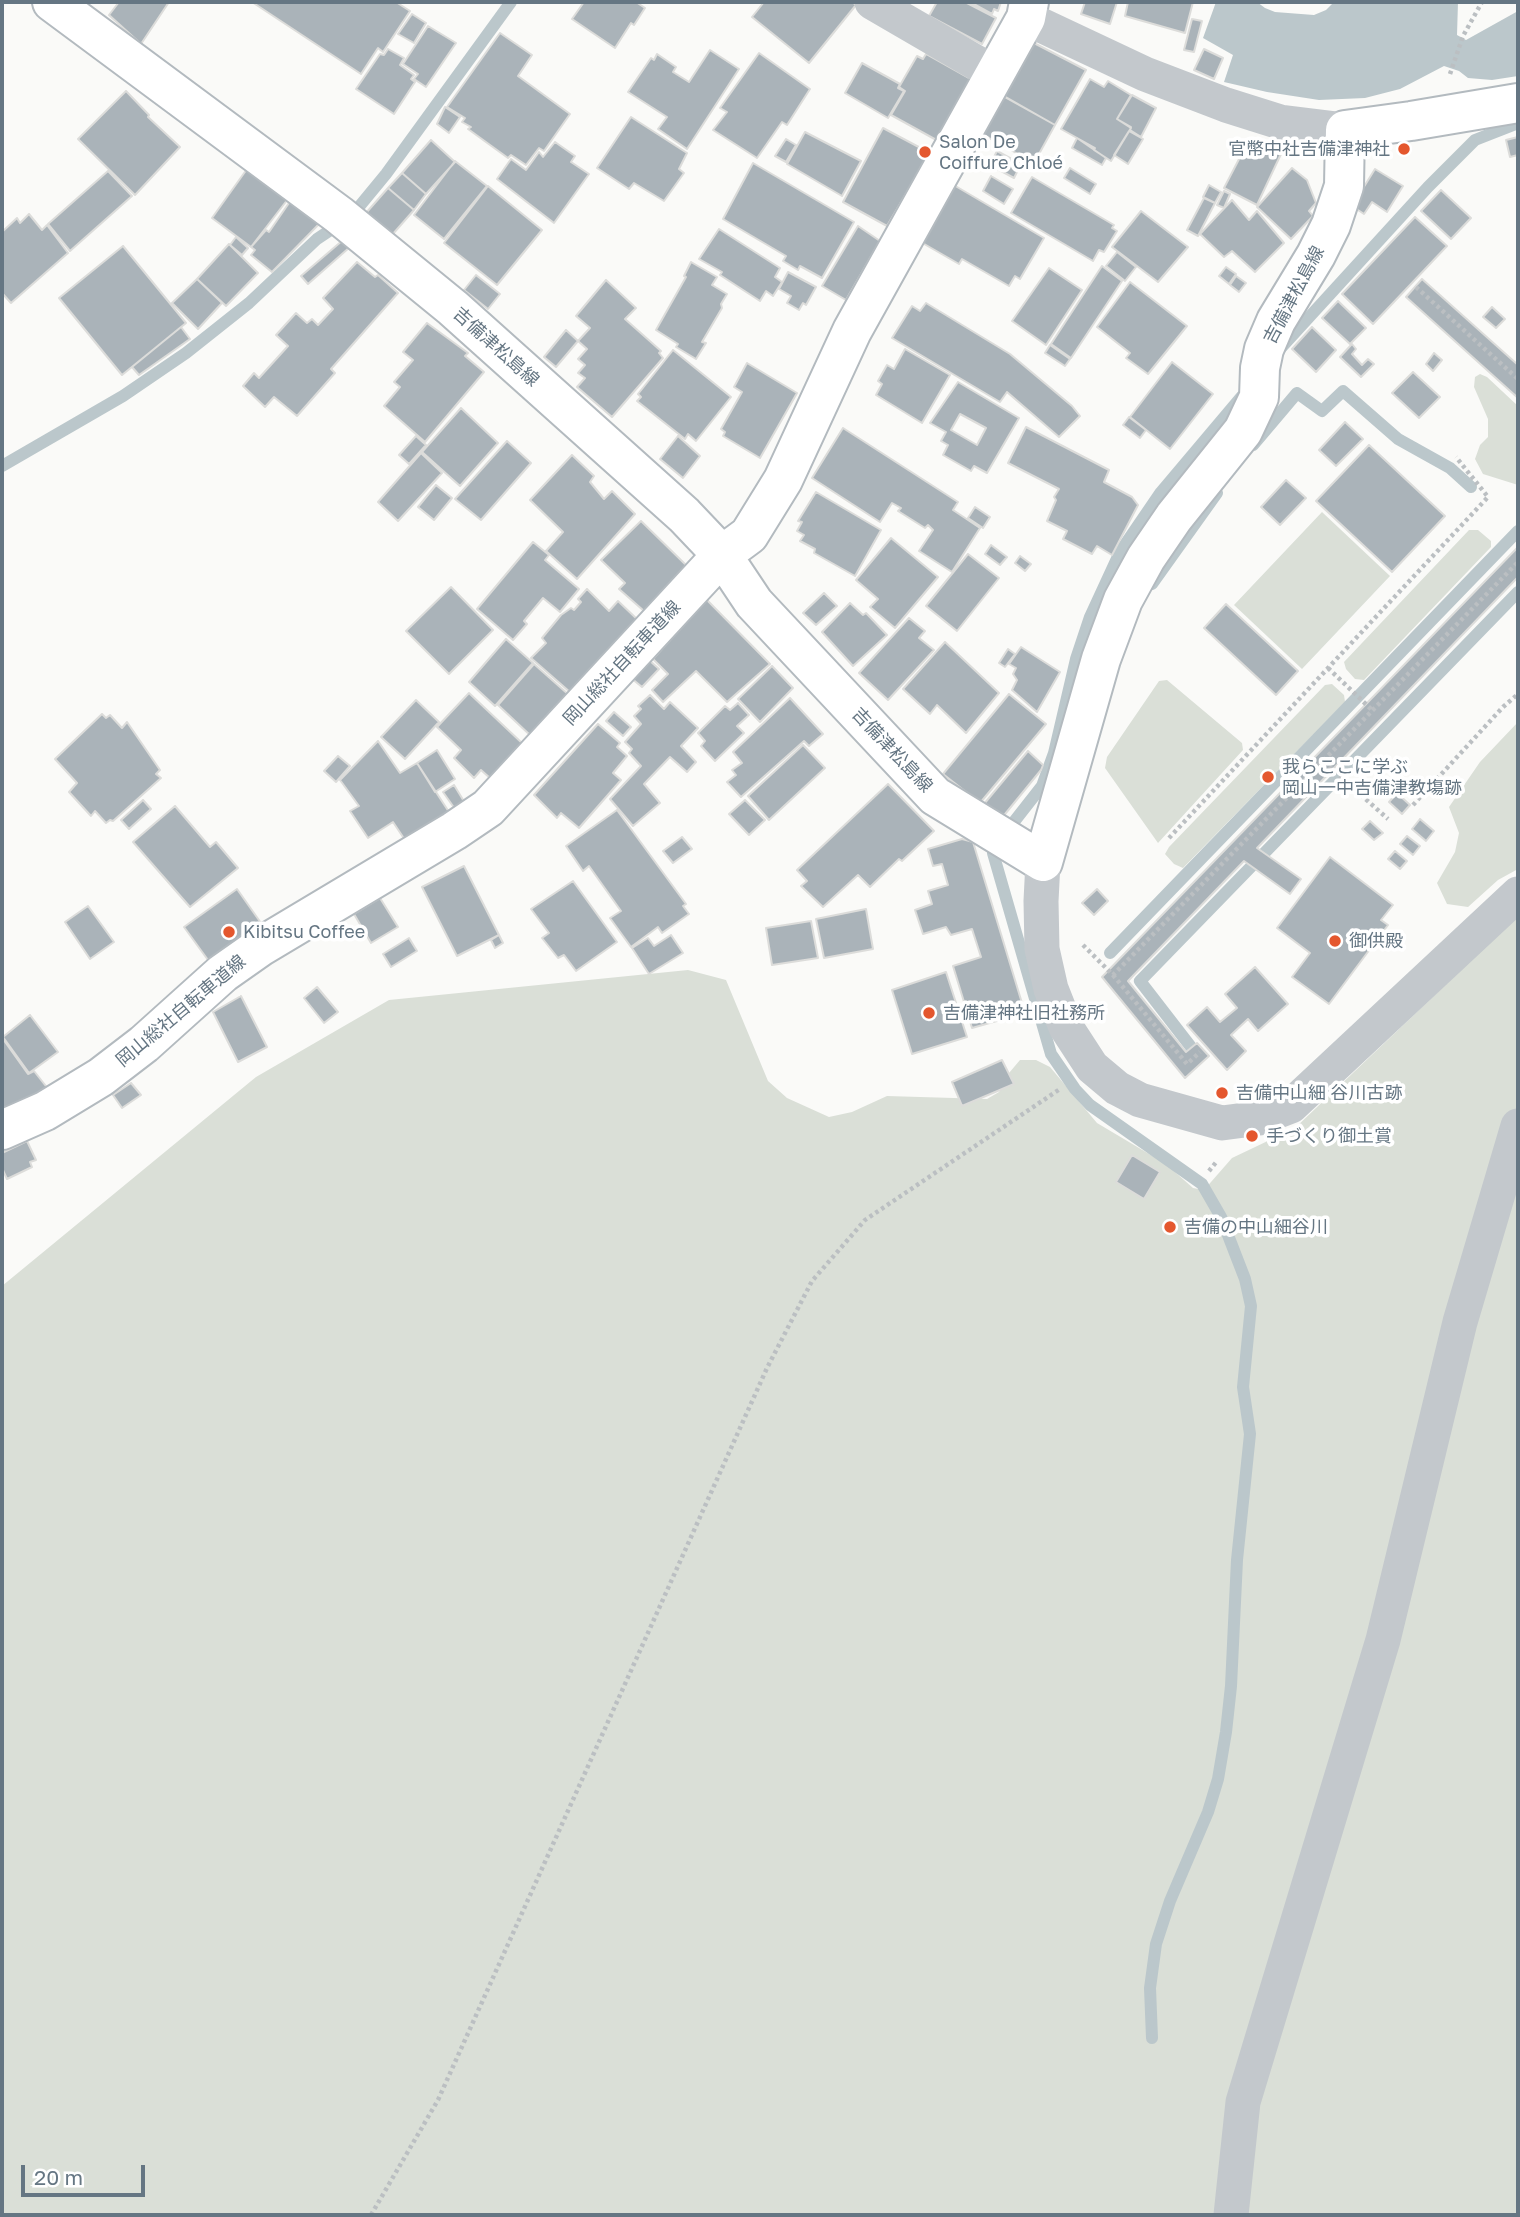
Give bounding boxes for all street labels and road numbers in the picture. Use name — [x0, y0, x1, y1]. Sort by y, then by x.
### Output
street label: 吉備津松島線 — [1259, 242, 1329, 348]
street label: 吉備津松島線 — [449, 303, 543, 391]
street label: 岡山総社自転車道線 — [559, 596, 685, 730]
street label: 吉備津松島線 — [847, 703, 937, 797]
street label: 岡山総社自転車道線 — [112, 951, 250, 1071]

